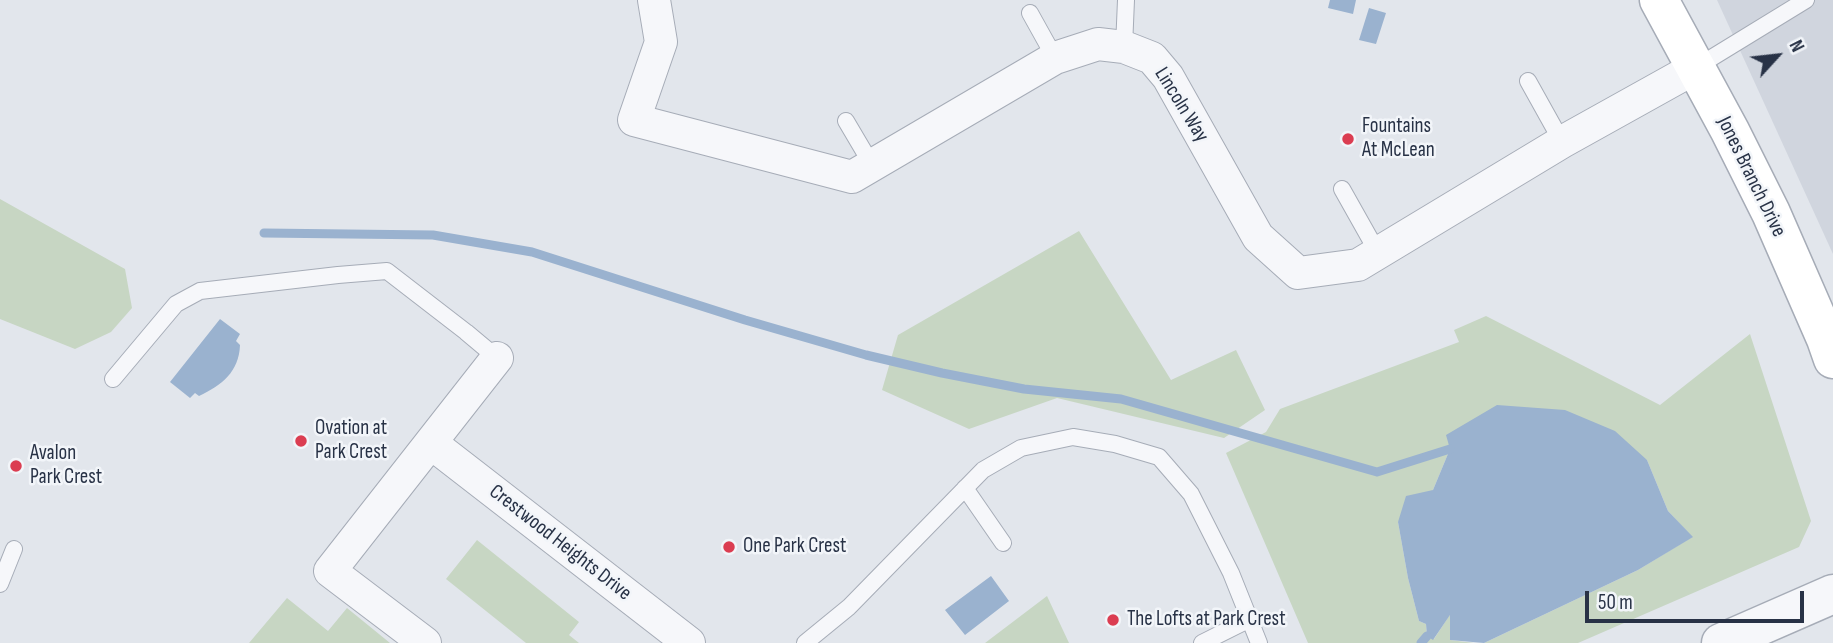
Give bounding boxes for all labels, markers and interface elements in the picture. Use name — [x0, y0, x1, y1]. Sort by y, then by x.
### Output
north arrow — [1742, 21, 1812, 91]
text: N — [1784, 36, 1809, 56]
street label: Lincoln Way — [1148, 63, 1214, 147]
street label: Jones Branch Drive — [1711, 113, 1791, 241]
place label: Fountains At McLean — [1362, 114, 1435, 164]
marker: Fountains At McLean — [1340, 131, 1356, 147]
place label: Ovation at Park Crest — [315, 416, 387, 466]
marker: Ovation at Park Crest — [293, 433, 309, 449]
place label: Avalon Park Crest — [30, 441, 102, 491]
marker: Avalon Park Crest — [8, 458, 24, 474]
street label: Crestwood Heights Drive — [484, 480, 636, 606]
place label: One Park Crest — [743, 534, 846, 560]
marker: One Park Crest — [721, 539, 737, 555]
scale bar — [1588, 576, 1807, 620]
text: 50 m — [1598, 590, 1633, 615]
place label: The Lofts at Park Crest — [1127, 607, 1286, 633]
marker: The Lofts at Park Crest — [1105, 612, 1121, 628]

